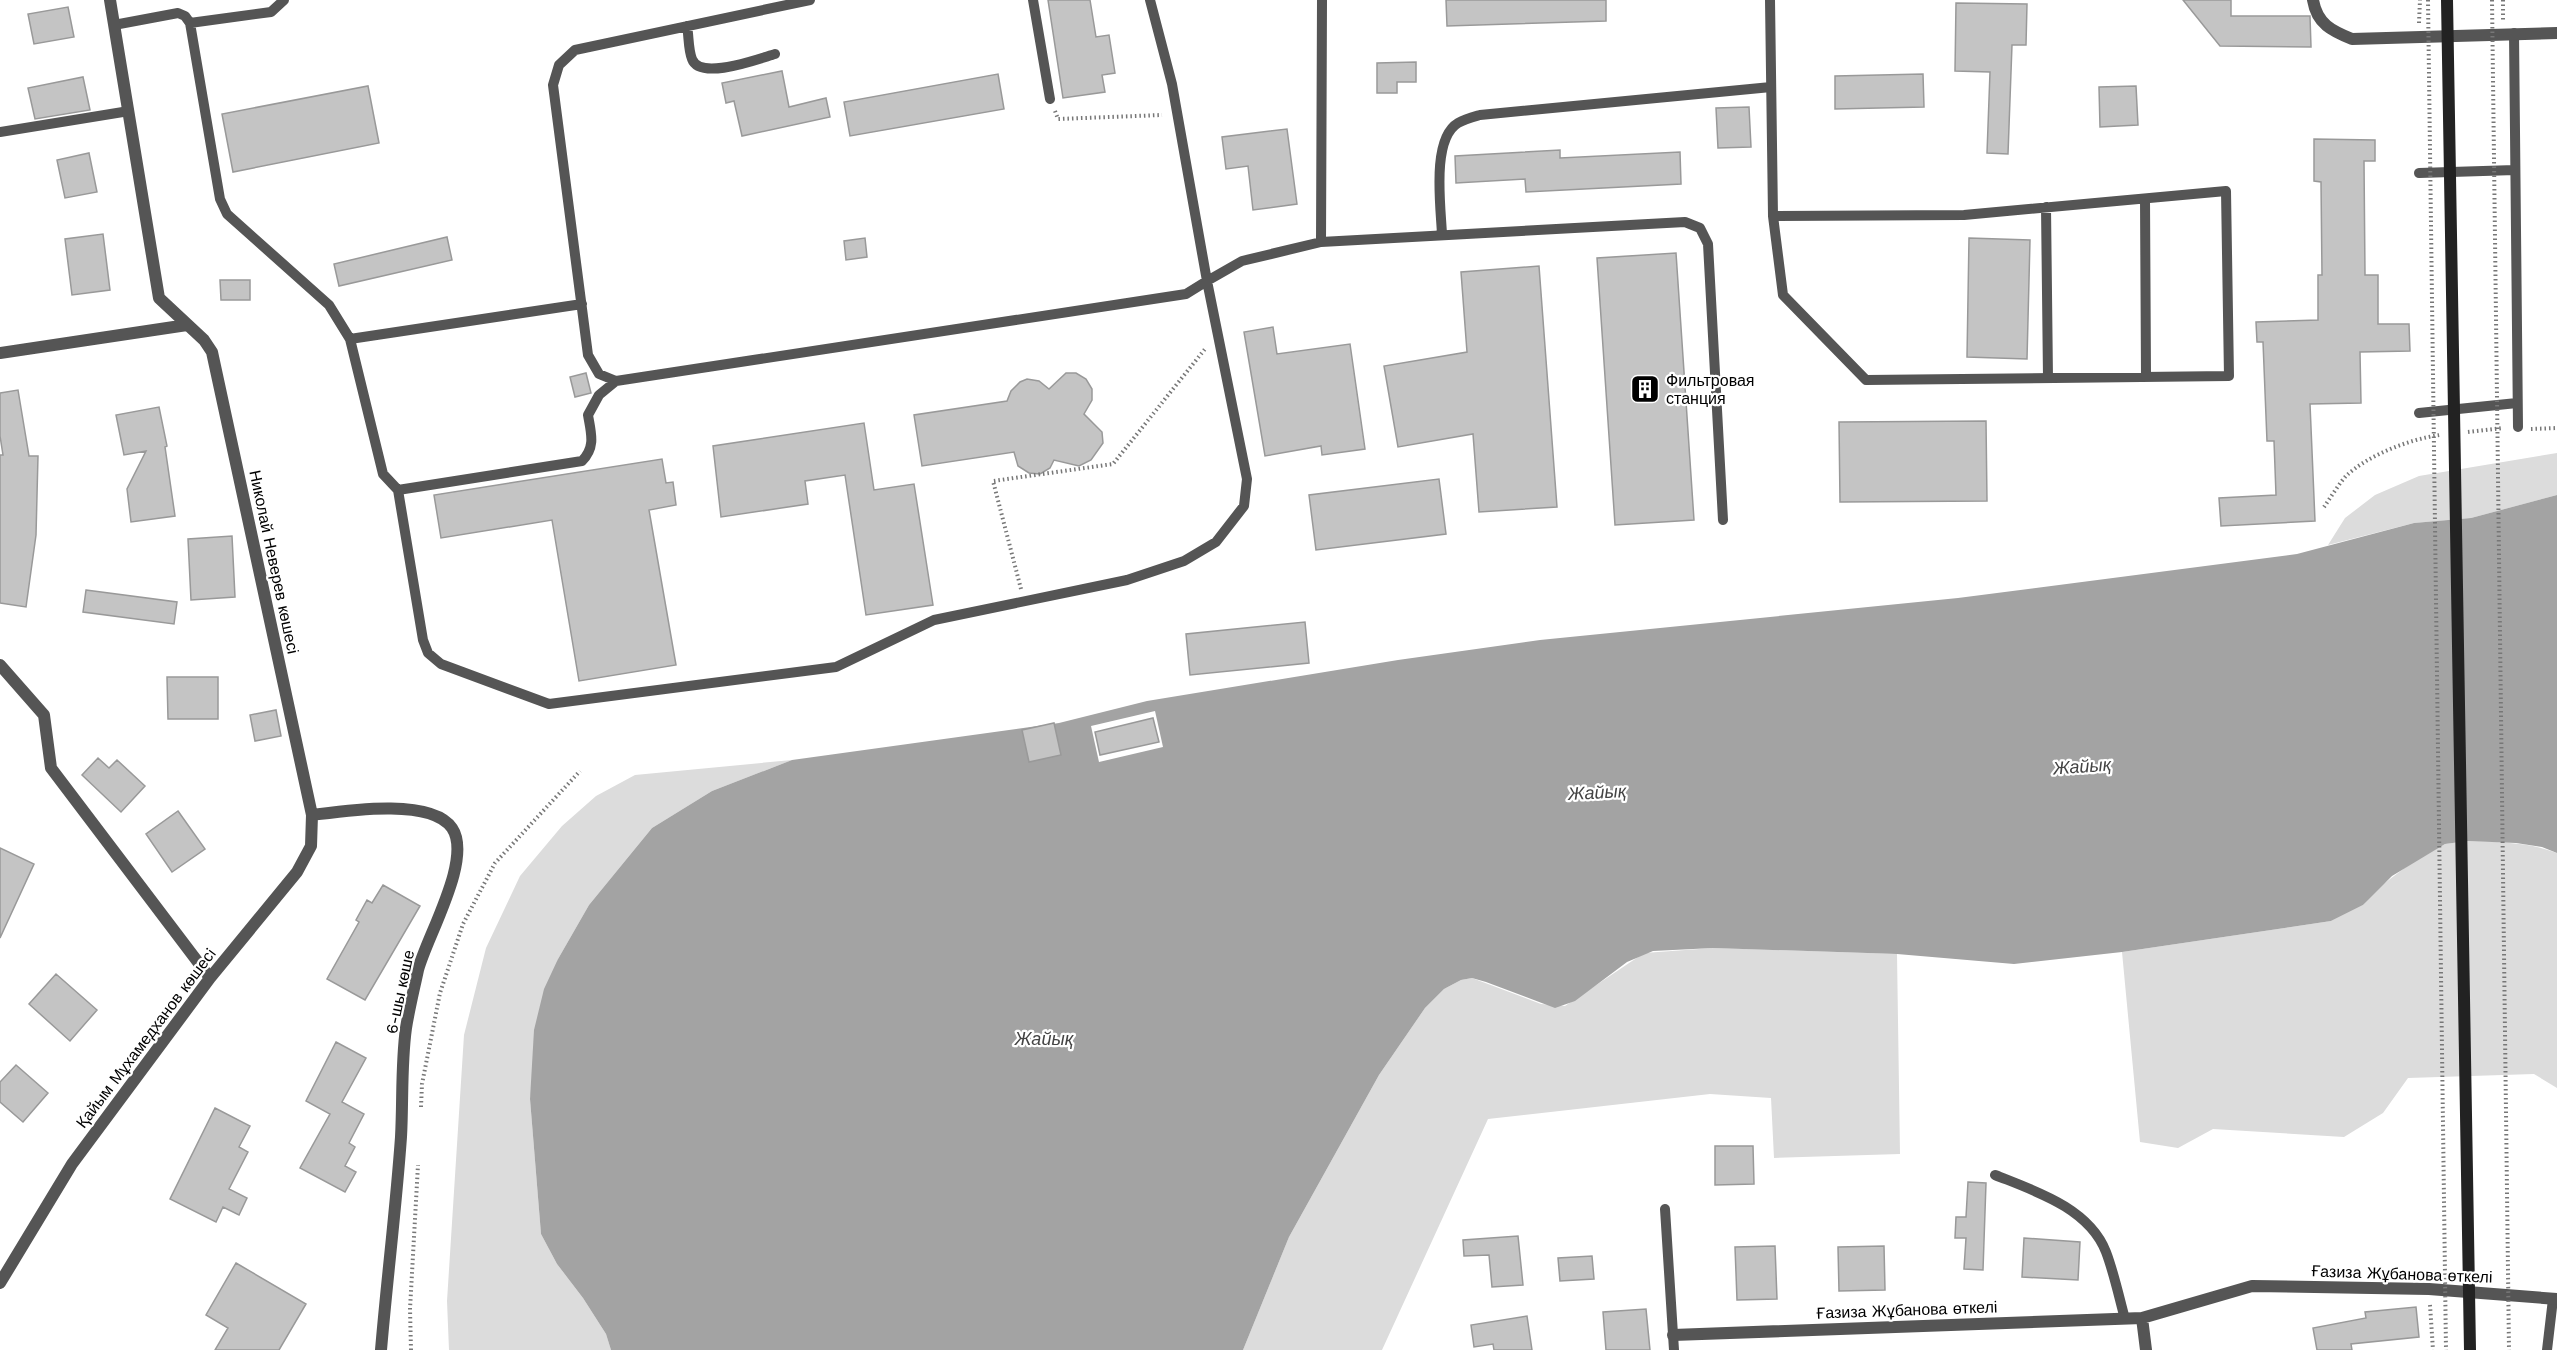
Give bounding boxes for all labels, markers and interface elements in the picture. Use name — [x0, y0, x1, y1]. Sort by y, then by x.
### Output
place label: Фильтровая станция — [1666, 371, 1755, 408]
building icon: Фильтровая станция — [1629, 373, 1661, 405]
street label: Николай Неверев көшесі — [245, 468, 303, 656]
water label: Жайық — [2051, 753, 2113, 779]
water label: Жайық — [1566, 780, 1628, 804]
street label: Қайым Мұхамедханов көшесi — [72, 944, 220, 1132]
street label: 6-шы көше — [382, 948, 418, 1036]
water label: Жайық — [1014, 1028, 1075, 1049]
street label: Ғазиза Жұбанова өткелі — [2310, 1261, 2493, 1287]
street label: Ғазиза Жұбанова өткелі — [1815, 1297, 1998, 1323]

